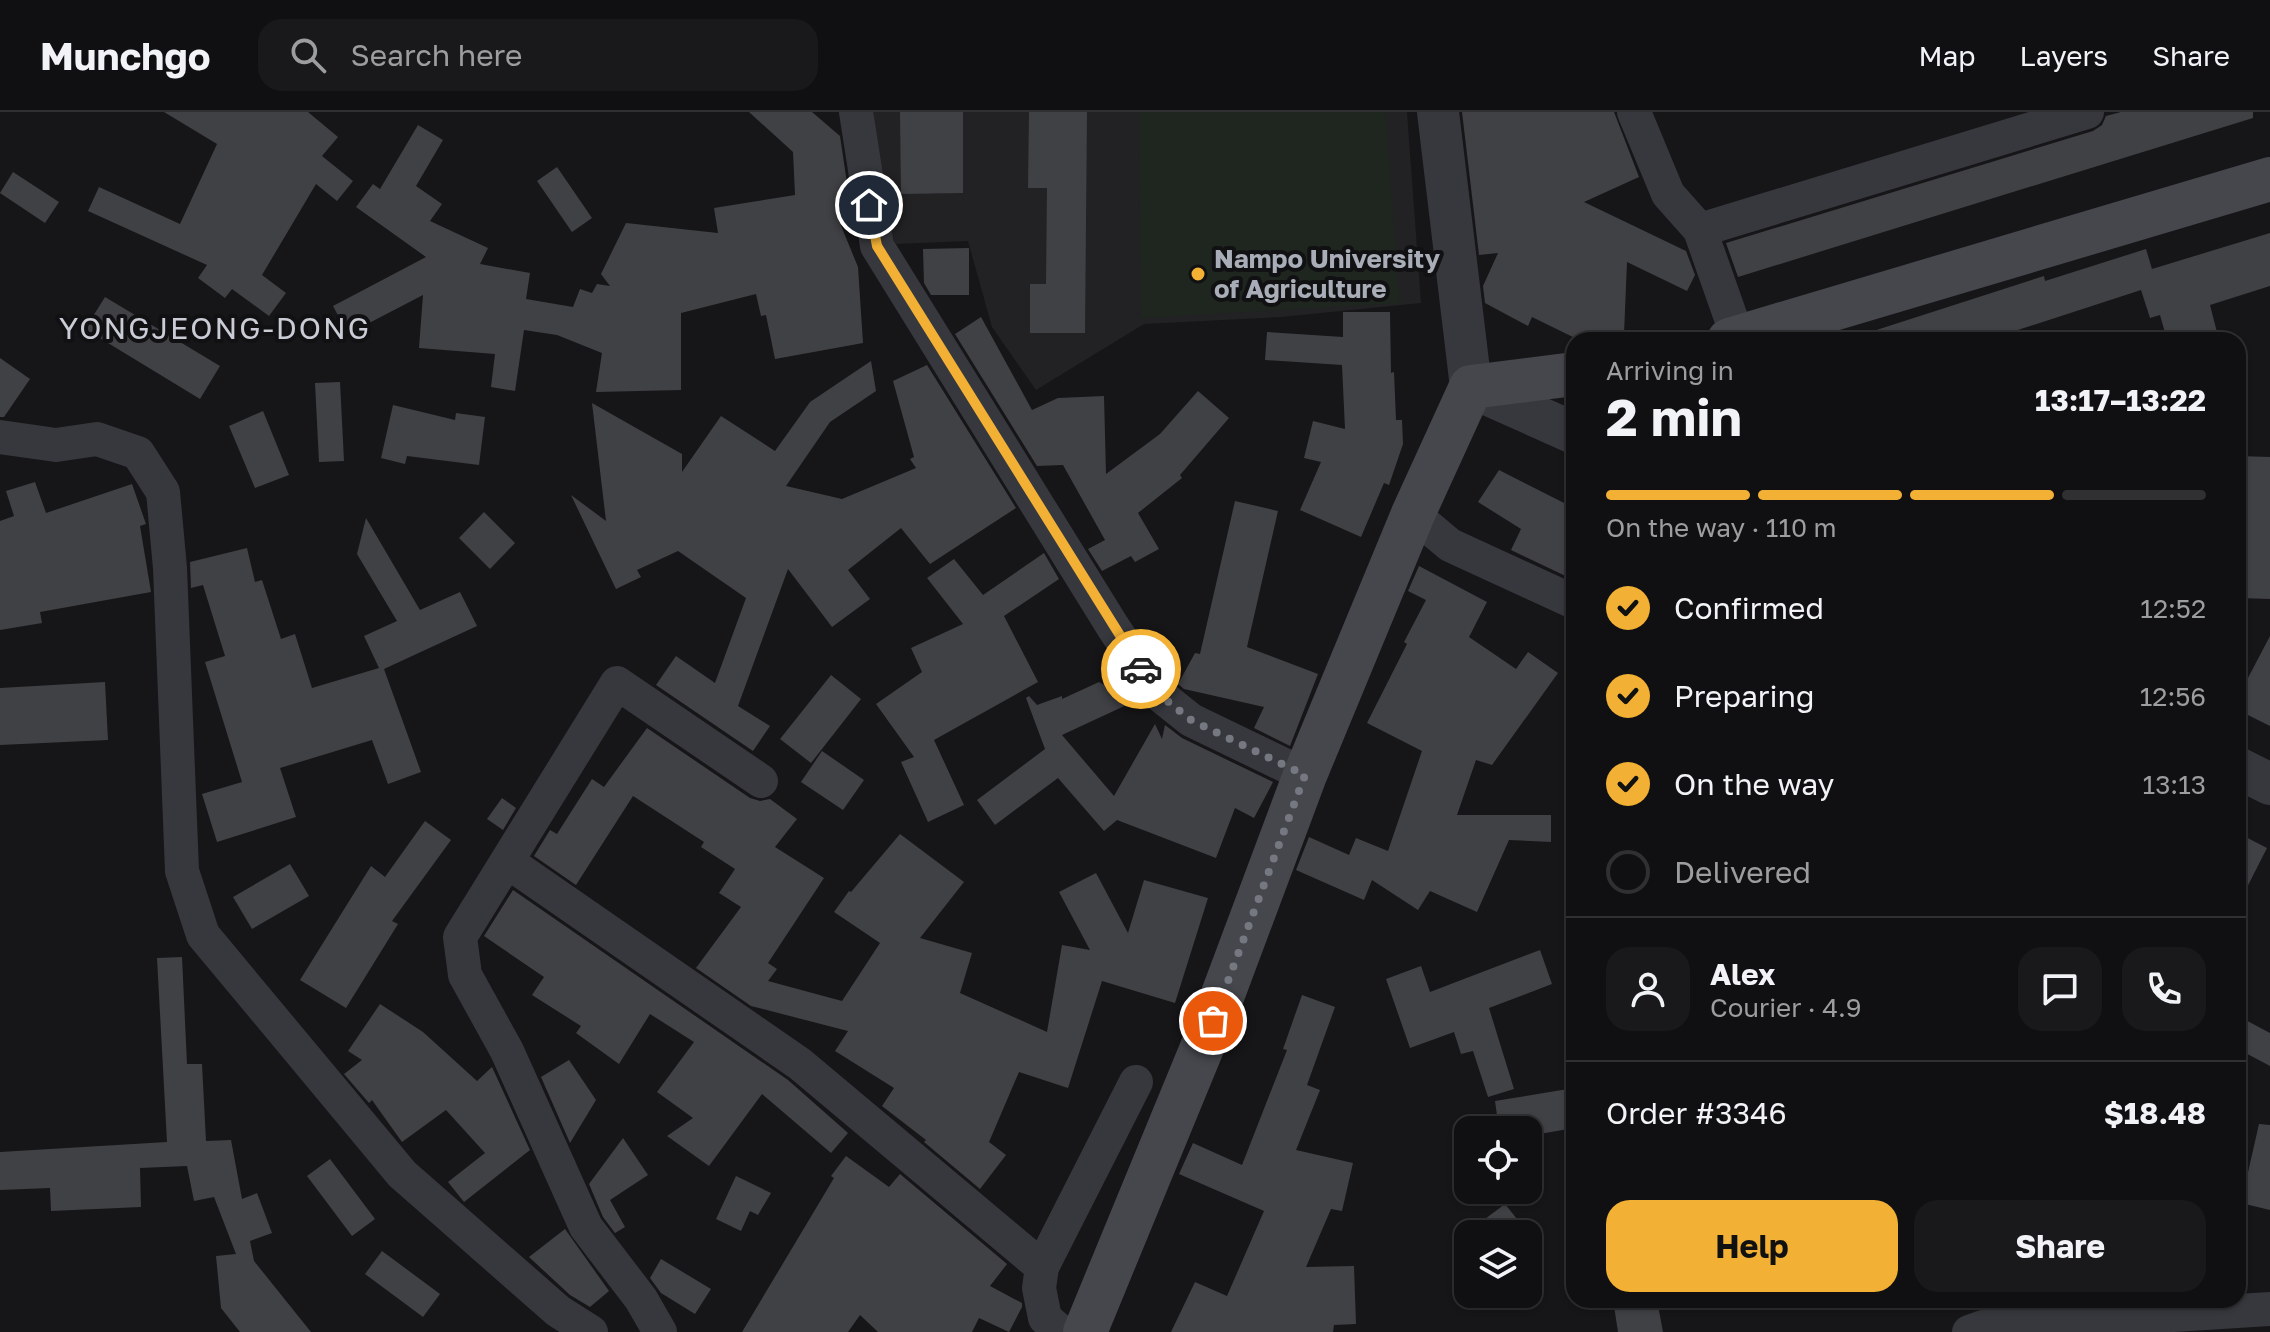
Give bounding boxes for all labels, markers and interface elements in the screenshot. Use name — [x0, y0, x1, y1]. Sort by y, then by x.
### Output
search box — [258, 19, 818, 91]
text: Munchgo — [40, 33, 210, 78]
icon: search — [286, 33, 330, 77]
text: Search here — [350, 37, 522, 73]
text: Map — [1918, 39, 1976, 72]
text: Layers — [2020, 39, 2108, 72]
text: Share — [2152, 39, 2230, 72]
pin — [835, 171, 903, 239]
icon: home — [847, 183, 891, 227]
place label: Nampo University of Agriculture — [1214, 243, 1440, 304]
marker: Nampo University of Agriculture — [1189, 265, 1207, 283]
district label: YONGJEONG-DONG — [59, 310, 371, 346]
text: Arriving in — [1606, 355, 1734, 386]
text: 13:17–13:22 — [2035, 382, 2206, 418]
text: 2 min — [1606, 385, 1742, 447]
text: On the way · 110 m — [1606, 512, 1837, 543]
icon: check — [1606, 586, 1650, 630]
text: Confirmed — [1674, 590, 1824, 626]
text: 12:52 — [2140, 593, 2206, 624]
courier — [1101, 629, 1181, 709]
icon: car — [1119, 647, 1163, 691]
icon: check — [1606, 674, 1650, 718]
text: Preparing — [1674, 678, 1815, 714]
text: 12:56 — [2140, 681, 2206, 712]
icon: check — [1606, 762, 1650, 806]
text: On the way — [1674, 766, 1834, 802]
text: 13:13 — [2143, 769, 2206, 800]
text: Delivered — [1674, 854, 1811, 890]
button: person — [1606, 947, 1690, 1031]
button: chat — [2018, 947, 2102, 1031]
button: phone — [2122, 947, 2206, 1031]
text: Alex — [1710, 956, 1775, 992]
pin — [1179, 987, 1247, 1055]
text: Courier · 4.9 — [1710, 992, 1862, 1023]
icon: bag — [1191, 999, 1235, 1043]
text: Order #3346 — [1606, 1095, 1787, 1131]
text: $18.48 — [2104, 1095, 2206, 1131]
map controls — [1454, 1116, 1542, 1308]
button: locate — [1454, 1116, 1542, 1204]
button: Help — [1606, 1200, 1898, 1292]
button: Share — [1914, 1200, 2206, 1292]
button: layers — [1454, 1220, 1542, 1308]

